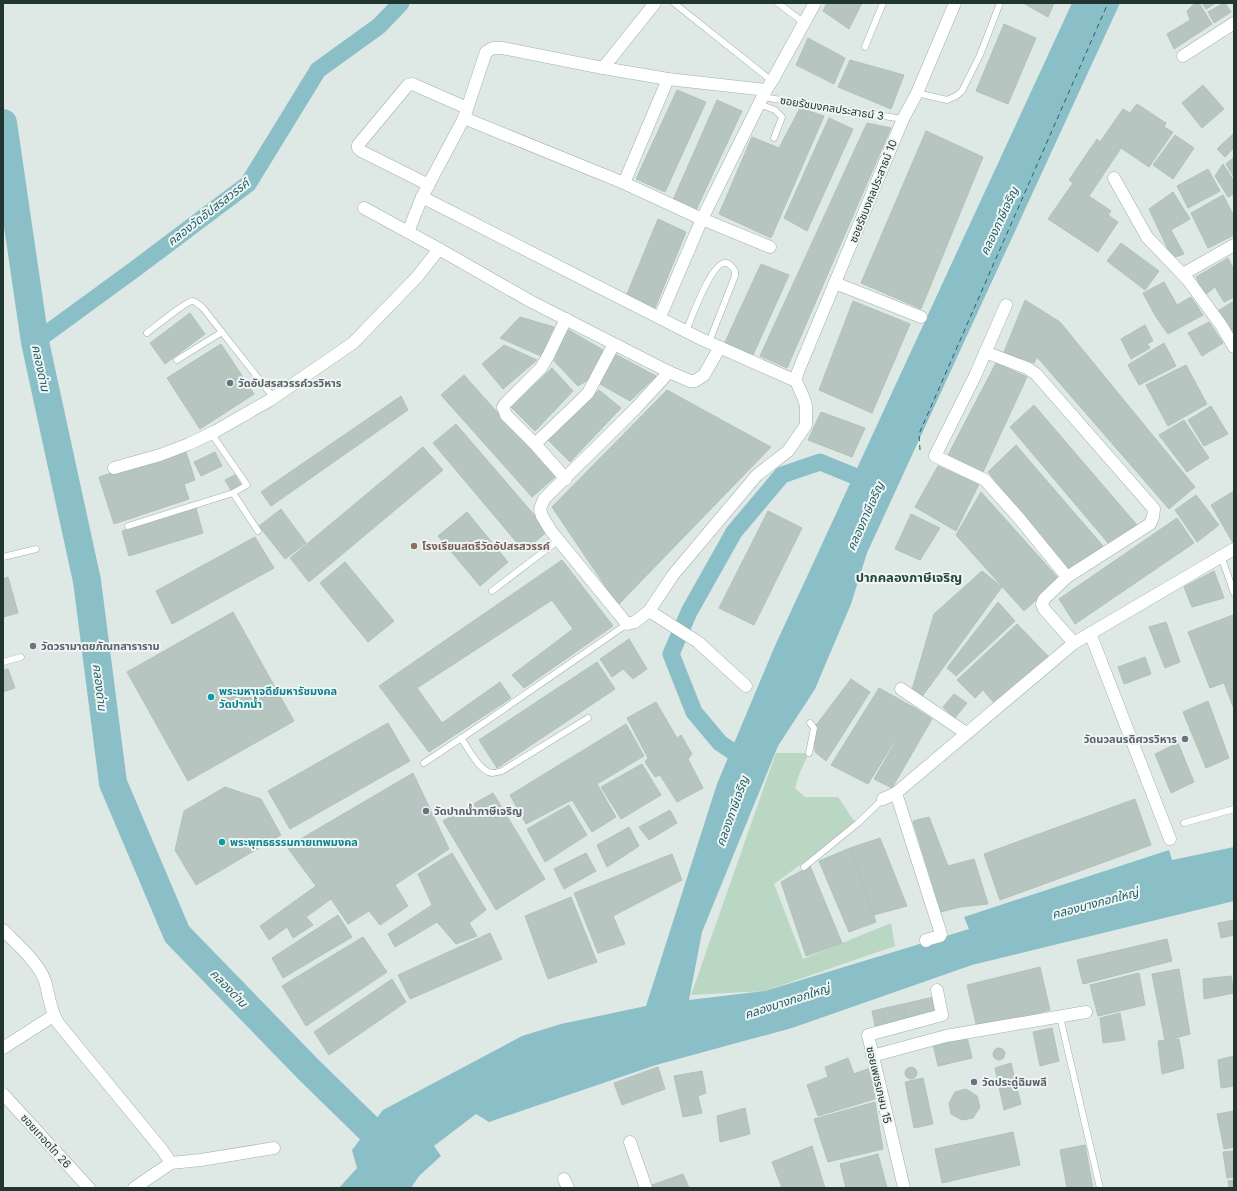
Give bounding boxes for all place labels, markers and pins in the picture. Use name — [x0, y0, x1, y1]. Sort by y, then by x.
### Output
place label: วัดอัปสรสวรรค์วรวิหาร — [238, 376, 342, 390]
marker: วัดอัปสรสวรรค์วรวิหาร — [225, 378, 235, 388]
place label: โรงเรียนสตรีวัดอัปสรสวรรค์ — [422, 539, 550, 553]
marker: โรงเรียนสตรีวัดอัปสรสวรรค์ — [409, 541, 419, 551]
place label: วัดวรามาตยภัณฑสาราราม — [41, 639, 160, 653]
marker: วัดวรามาตยภัณฑสาราราม — [28, 641, 38, 651]
place label: พระมหาเจดีย์มหารัชมงคล วัดปากน้ำ — [219, 684, 337, 711]
marker: พระมหาเจดีย์มหารัชมงคล วัดปากน้ำ — [206, 692, 216, 702]
place label: วัดนวลนรดิศวรวิหาร — [1084, 732, 1177, 746]
marker: วัดนวลนรดิศวรวิหาร — [1180, 734, 1190, 744]
place label: วัดปากน้ำภาษีเจริญ — [434, 803, 522, 818]
marker: วัดปากน้ำภาษีเจริญ — [421, 806, 431, 816]
place label: พระพุทธธรรมกายเทพมงคล — [230, 835, 358, 849]
marker: พระพุทธธรรมกายเทพมงคล — [217, 837, 227, 847]
place label: วัดประดู่ฉิมพลี — [982, 1075, 1047, 1089]
marker: วัดประดู่ฉิมพลี — [969, 1077, 979, 1087]

